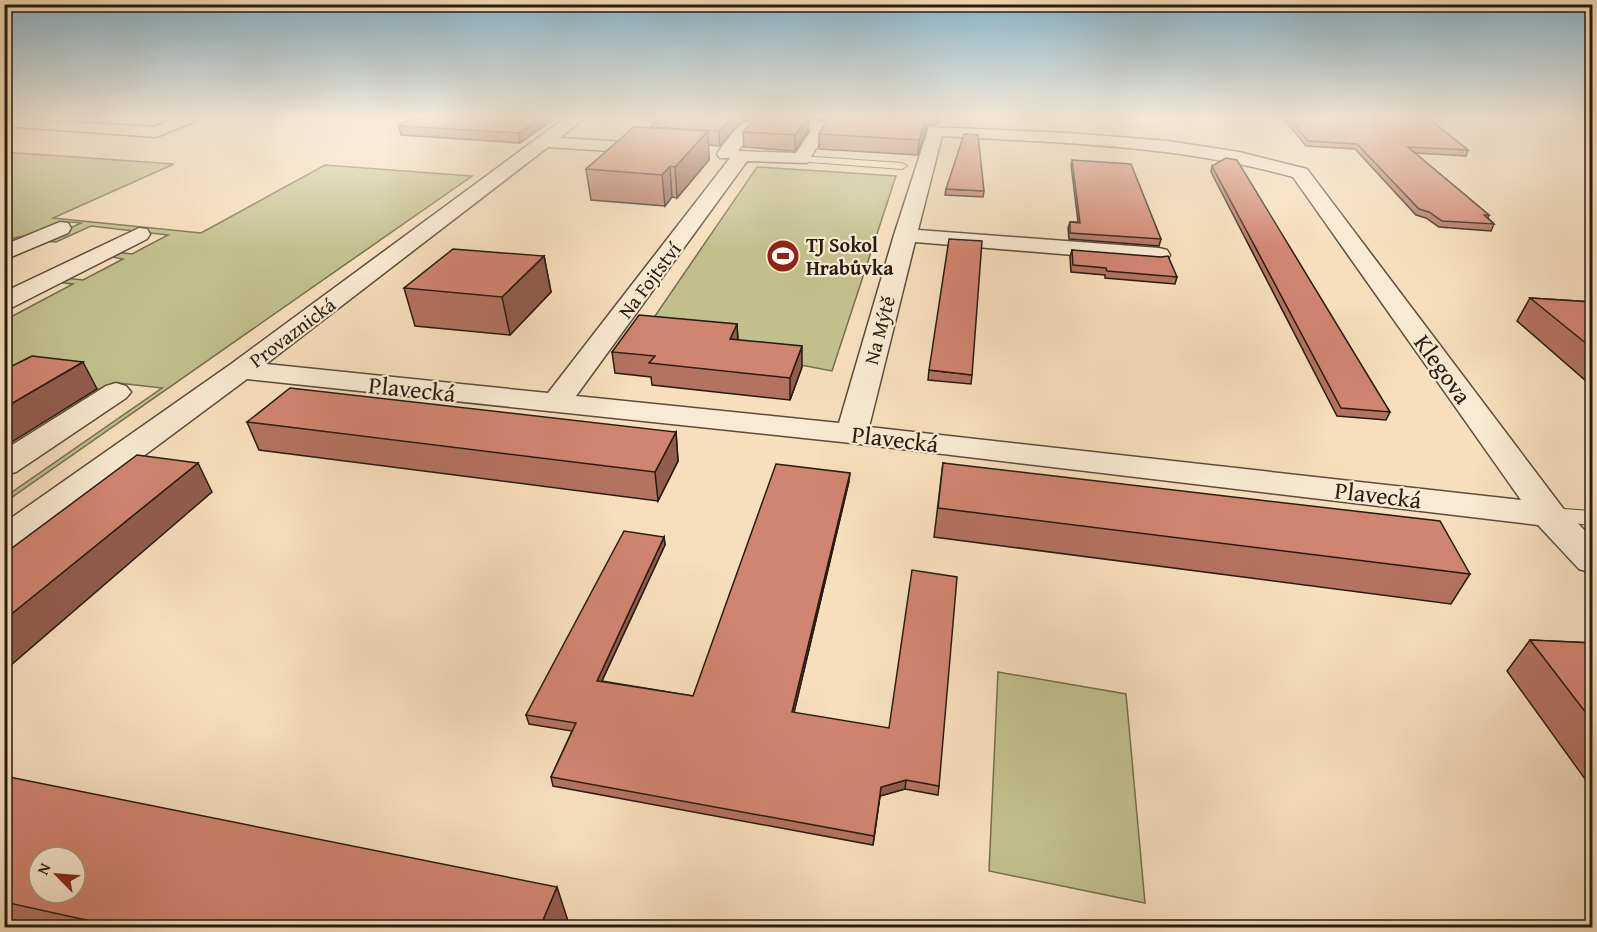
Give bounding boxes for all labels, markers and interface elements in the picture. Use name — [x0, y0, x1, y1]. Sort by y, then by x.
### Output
place label: TJ Sokol Hrabůvka — [806, 230, 894, 282]
street label: Na Fojtství — [611, 235, 688, 324]
sports icon: TJ Sokol Hrabůvka — [765, 238, 801, 274]
street label: Provaznická — [243, 290, 342, 374]
street label: Na Mýtě — [856, 293, 902, 367]
street label: Klegova — [1406, 327, 1481, 412]
street label: Plavecká — [367, 367, 458, 411]
street label: Plavecká — [850, 416, 941, 462]
street label: Plavecká — [1333, 472, 1424, 518]
north arrow — [27, 845, 87, 905]
text: N — [30, 858, 57, 879]

